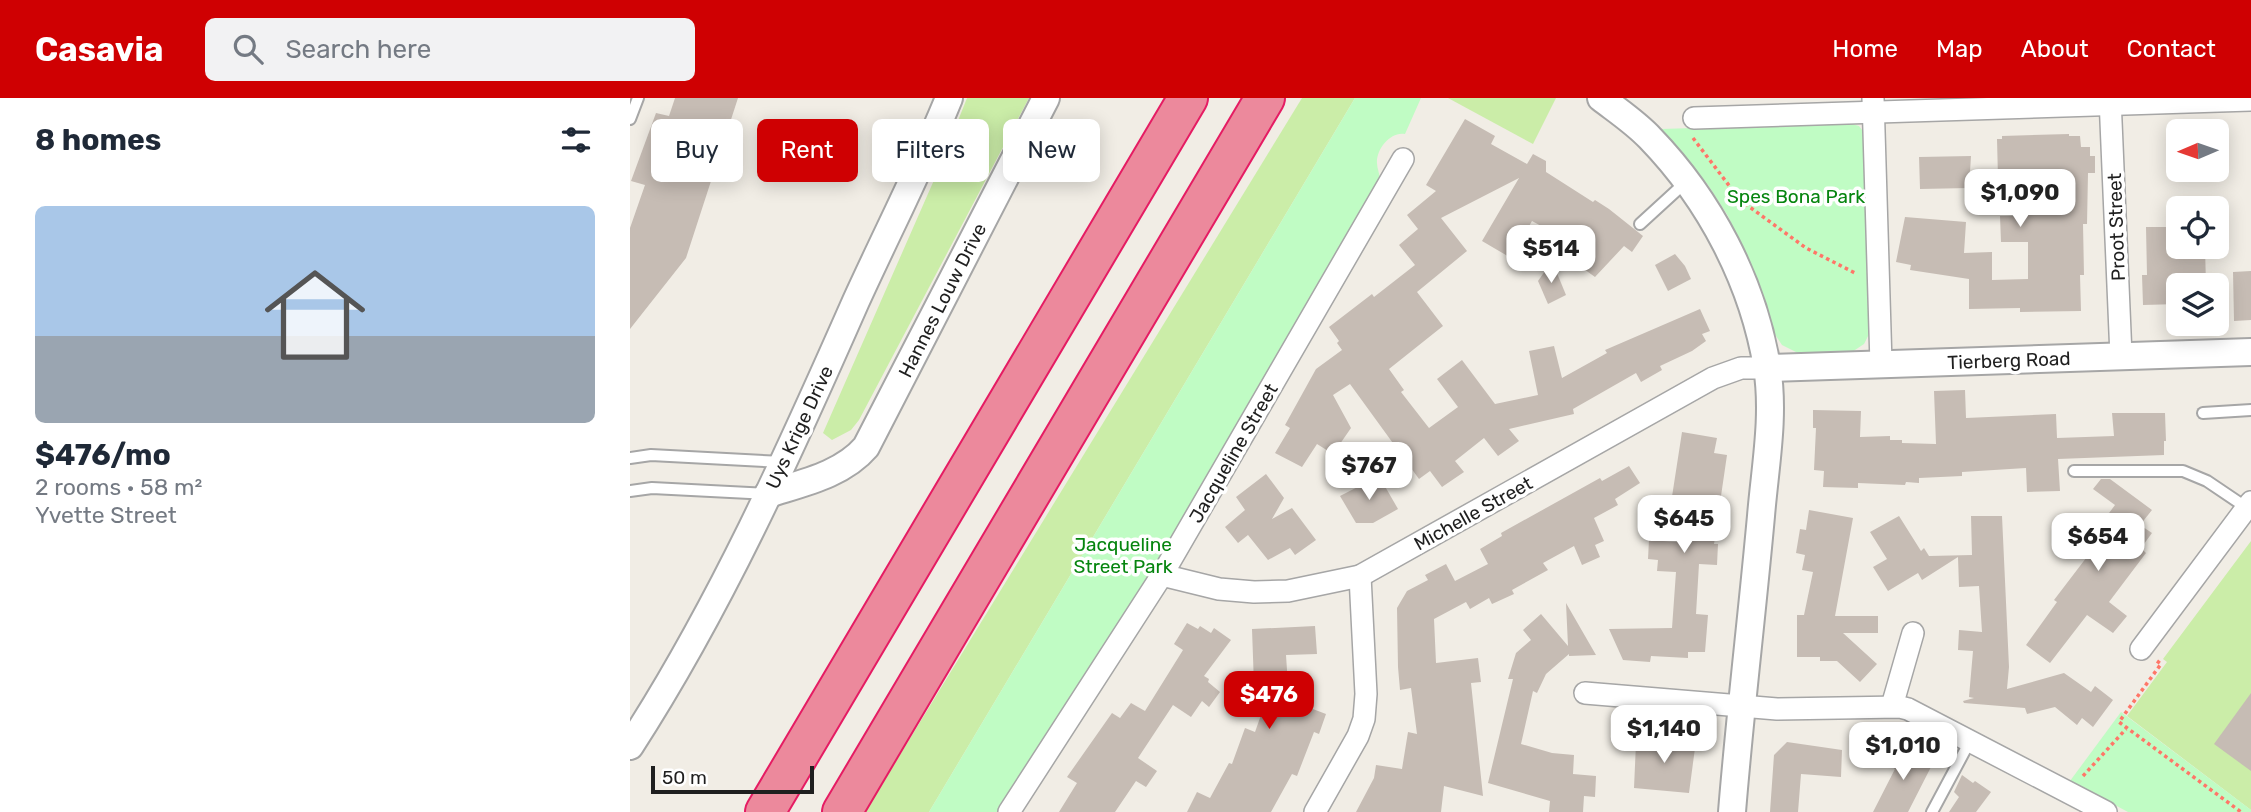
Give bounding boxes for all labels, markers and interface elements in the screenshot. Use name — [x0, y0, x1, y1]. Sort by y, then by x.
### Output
search box — [205, 18, 695, 81]
text: Casavia — [35, 30, 163, 69]
icon: search — [229, 30, 267, 68]
text: Search here — [285, 34, 431, 65]
text: Home — [1832, 35, 1898, 63]
text: Map — [1936, 35, 1983, 63]
text: About — [2021, 35, 2089, 63]
text: Contact — [2127, 35, 2216, 63]
chip: Buy — [651, 119, 743, 182]
chip: Rent — [757, 119, 858, 182]
chip: Filters — [872, 119, 989, 182]
chip: New — [1003, 119, 1100, 182]
north arrow — [2166, 119, 2230, 182]
map controls — [2166, 119, 2229, 336]
icon: filters — [557, 121, 595, 159]
text: 8 homes — [35, 122, 161, 158]
pin: $1,090 — [1963, 170, 2077, 229]
street label: Proot Street — [2103, 172, 2130, 281]
text: $1,090 — [1980, 178, 2060, 206]
park label: Spes Bona Park — [1727, 185, 1865, 208]
button: locate — [2166, 196, 2229, 259]
street label: Hannes Louw Drive — [894, 219, 991, 381]
pin: $514 — [1510, 226, 1592, 285]
text: $514 — [1522, 234, 1580, 262]
icon: home — [252, 252, 378, 378]
button: layers — [2166, 273, 2229, 336]
street label: Tierberg Road — [1947, 347, 2071, 374]
street label: Uys Krige Drive — [761, 362, 838, 493]
street label: Jacqueline Street — [1184, 379, 1283, 527]
text: $476/mo — [35, 437, 171, 473]
pin: $767 — [1328, 442, 1410, 502]
text: $767 — [1341, 451, 1397, 479]
street label: Michelle Street — [1410, 471, 1537, 555]
text: 2 rooms · 58 m² — [35, 473, 202, 501]
pin: $645 — [1643, 496, 1725, 555]
text: Yvette Street — [35, 501, 177, 529]
text: $645 — [1654, 504, 1714, 532]
pin: $654 — [2057, 514, 2139, 573]
text: $654 — [2068, 522, 2128, 550]
park label: Jacqueline Street Park — [1073, 533, 1173, 578]
pin: $476 — [1228, 672, 1310, 731]
text: $476 — [1240, 680, 1298, 708]
pin: $1,140 — [1607, 706, 1721, 765]
text: $1,140 — [1627, 714, 1701, 742]
pin: $1,010 — [1846, 722, 1960, 782]
text: $1,010 — [1865, 731, 1941, 759]
scale bar — [651, 763, 814, 795]
text: 50 m — [662, 766, 707, 789]

